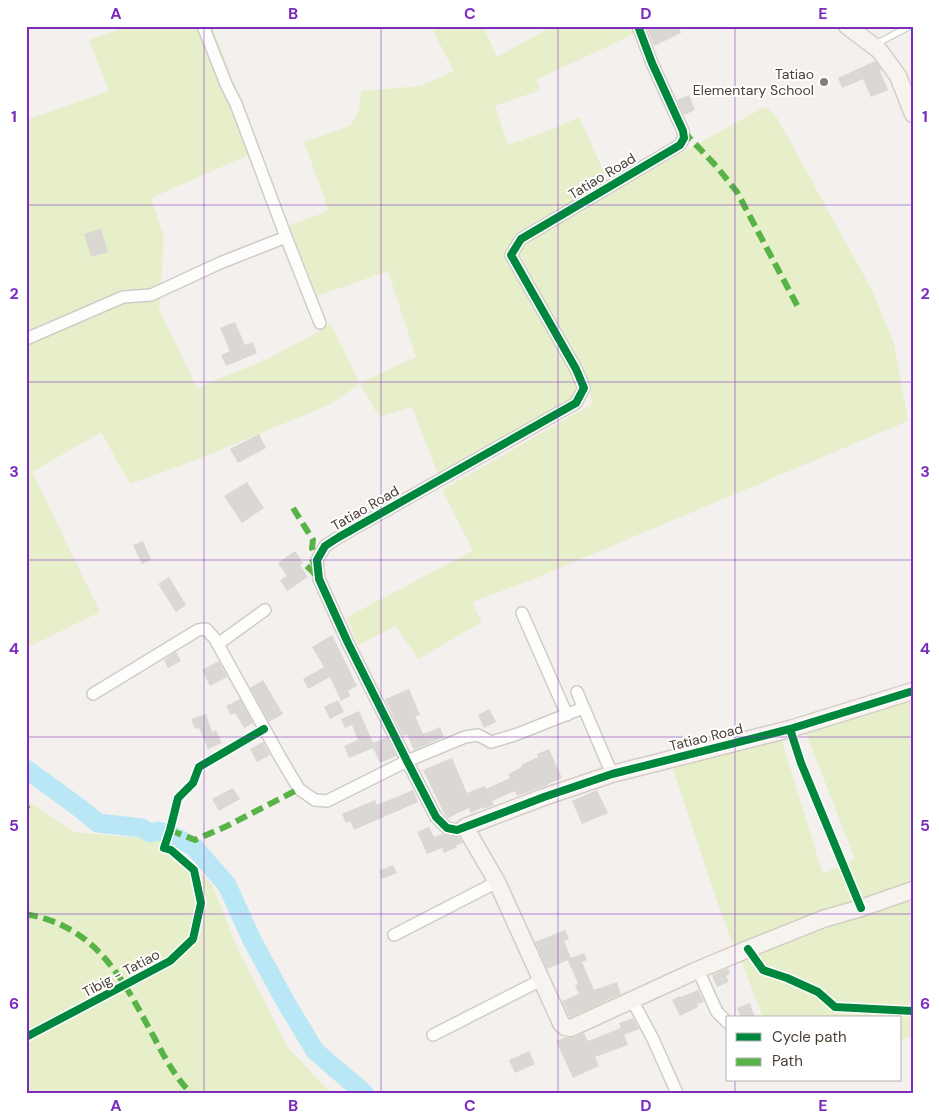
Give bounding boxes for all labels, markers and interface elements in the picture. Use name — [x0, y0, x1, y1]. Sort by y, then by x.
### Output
text: A — [110, 3, 122, 24]
text: B — [288, 3, 298, 24]
text: C — [464, 3, 476, 24]
text: D — [640, 3, 652, 24]
text: E — [818, 3, 828, 24]
place label: Tatiao Elementary School — [693, 65, 814, 99]
marker: Tatiao Elementary School — [818, 76, 830, 88]
text: 1 — [11, 106, 17, 127]
text: 1 — [922, 106, 928, 127]
street label: Tatiao Road — [565, 149, 639, 203]
text: 2 — [9, 283, 19, 304]
text: 2 — [920, 283, 930, 304]
text: 3 — [9, 461, 19, 482]
text: 3 — [920, 461, 930, 482]
street label: Tatiao Road — [328, 481, 402, 535]
text: 4 — [9, 638, 19, 659]
text: 4 — [920, 638, 930, 659]
street label: Tatiao Road — [667, 719, 745, 755]
text: 5 — [9, 815, 19, 836]
text: 5 — [920, 815, 930, 836]
street label: Tibig - Tatiao — [79, 945, 163, 1001]
text: 6 — [9, 993, 19, 1014]
text: 6 — [920, 993, 930, 1014]
legend — [726, 1016, 902, 1082]
text: Cycle path — [772, 1027, 847, 1047]
text: Path — [772, 1051, 803, 1071]
text: A — [110, 1095, 122, 1116]
text: B — [288, 1095, 298, 1116]
text: C — [464, 1095, 476, 1116]
text: D — [640, 1095, 652, 1116]
text: E — [818, 1095, 828, 1116]

